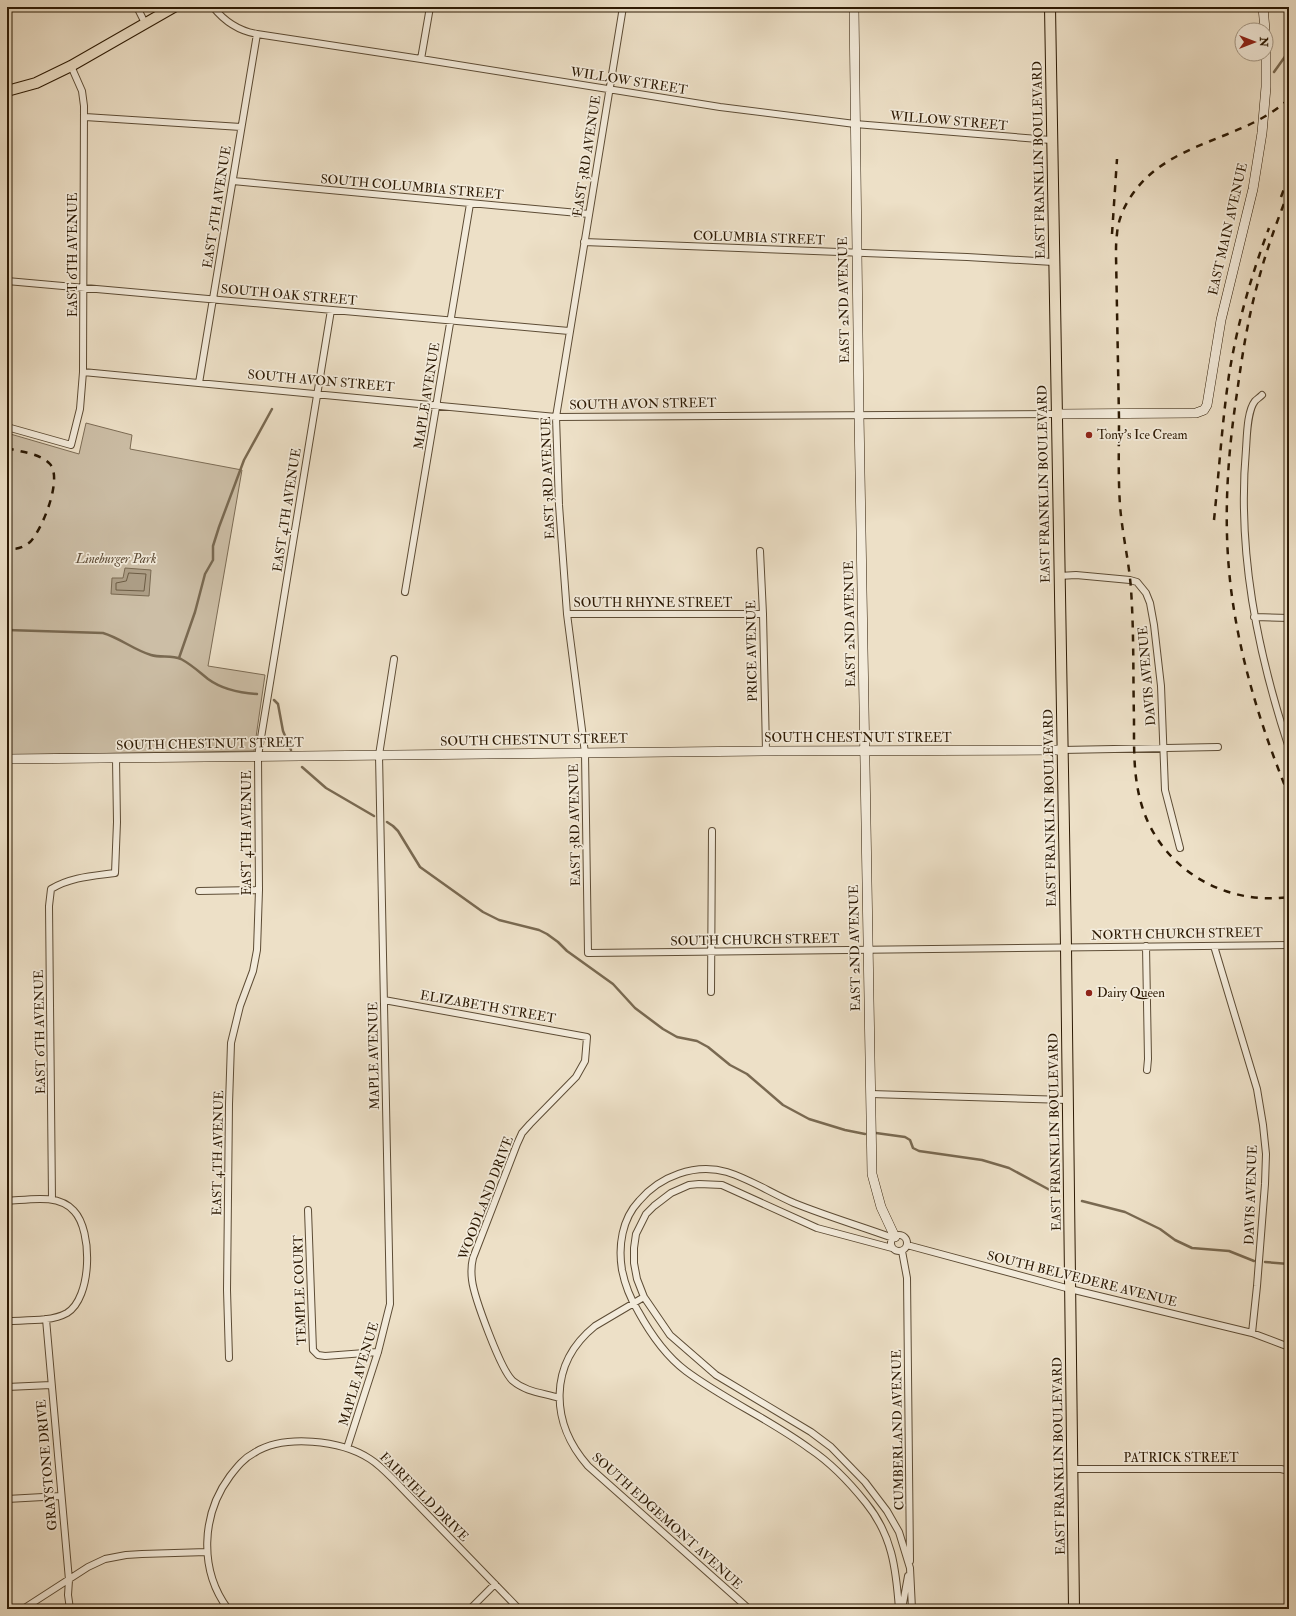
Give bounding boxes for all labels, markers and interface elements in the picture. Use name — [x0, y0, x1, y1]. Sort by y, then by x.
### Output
north arrow — [1234, 22, 1274, 62]
text: N — [1257, 36, 1270, 48]
street label: EAST FRANKLIN BOULEVARD — [1029, 61, 1049, 259]
street label: WILLOW STREET — [568, 64, 689, 98]
street label: EAST 3RD AVENUE — [569, 94, 605, 218]
street label: WILLOW STREET — [888, 108, 1009, 134]
street label: EAST 5TH AVENUE — [199, 145, 235, 269]
street label: EAST MAIN AVENUE — [1205, 161, 1251, 297]
street label: SOUTH COLUMBIA STREET — [320, 171, 505, 203]
street label: EAST 6TH AVENUE — [65, 193, 81, 317]
street label: COLUMBIA STREET — [693, 228, 826, 248]
street label: EAST 2ND AVENUE — [835, 237, 853, 363]
street label: SOUTH OAK STREET — [220, 281, 358, 309]
street label: MAPLE AVENUE — [411, 341, 443, 451]
street label: SOUTH AVON STREET — [247, 367, 395, 395]
street label: EAST FRANKLIN BOULEVARD — [1034, 385, 1054, 583]
street label: SOUTH AVON STREET — [569, 395, 717, 413]
street label: EAST 3RD AVENUE — [538, 416, 558, 540]
place label: Tony's Ice Cream — [1097, 427, 1188, 444]
marker: Tony's Ice Cream — [1084, 430, 1094, 440]
street label: EAST 4TH AVENUE — [269, 447, 305, 573]
park label: Lineburger Park — [75, 551, 156, 567]
street label: EAST 2ND AVENUE — [841, 561, 859, 687]
street label: SOUTH RHYNE STREET — [574, 595, 733, 611]
street label: PRICE AVENUE — [743, 600, 761, 702]
street label: DAVIS AVENUE — [1135, 625, 1159, 727]
street label: EAST FRANKLIN BOULEVARD — [1040, 709, 1060, 907]
street label: SOUTH CHESTNUT STREET — [440, 730, 628, 750]
street label: SOUTH CHESTNUT STREET — [764, 730, 952, 746]
street label: SOUTH CHESTNUT STREET — [116, 734, 304, 754]
street label: EAST 3RD AVENUE — [566, 763, 584, 887]
street label: EAST 4TH AVENUE — [239, 770, 255, 896]
street label: EAST 2ND AVENUE — [846, 885, 864, 1011]
street label: NORTH CHURCH STREET — [1091, 924, 1263, 943]
street label: SOUTH CHURCH STREET — [670, 931, 840, 949]
street label: EAST 6TH AVENUE — [31, 970, 49, 1094]
place label: Dairy Queen — [1097, 985, 1165, 1002]
street label: ELIZABETH STREET — [419, 987, 557, 1027]
marker: Dairy Queen — [1084, 988, 1094, 998]
street label: MAPLE AVENUE — [365, 1002, 383, 1110]
street label: EAST FRANKLIN BOULEVARD — [1045, 1033, 1065, 1231]
street label: EAST 4TH AVENUE — [209, 1090, 227, 1216]
street label: WOODLAND DRIVE — [455, 1134, 517, 1263]
street label: DAVIS AVENUE — [1241, 1145, 1261, 1245]
street label: TEMPLE COURT — [290, 1234, 310, 1345]
street label: SOUTH BELVEDERE AVENUE — [985, 1248, 1179, 1310]
street label: MAPLE AVENUE — [336, 1320, 382, 1428]
street label: CUMBERLAND AVENUE — [889, 1349, 907, 1511]
street label: EAST FRANKLIN BOULEVARD — [1049, 1357, 1069, 1555]
street label: GRAYSTONE DRIVE — [33, 1399, 61, 1531]
street label: FAIRFIELD DRIVE — [376, 1449, 472, 1545]
street label: SOUTH EDGEMONT AVENUE — [589, 1449, 745, 1593]
street label: PATRICK STREET — [1123, 1450, 1239, 1466]

